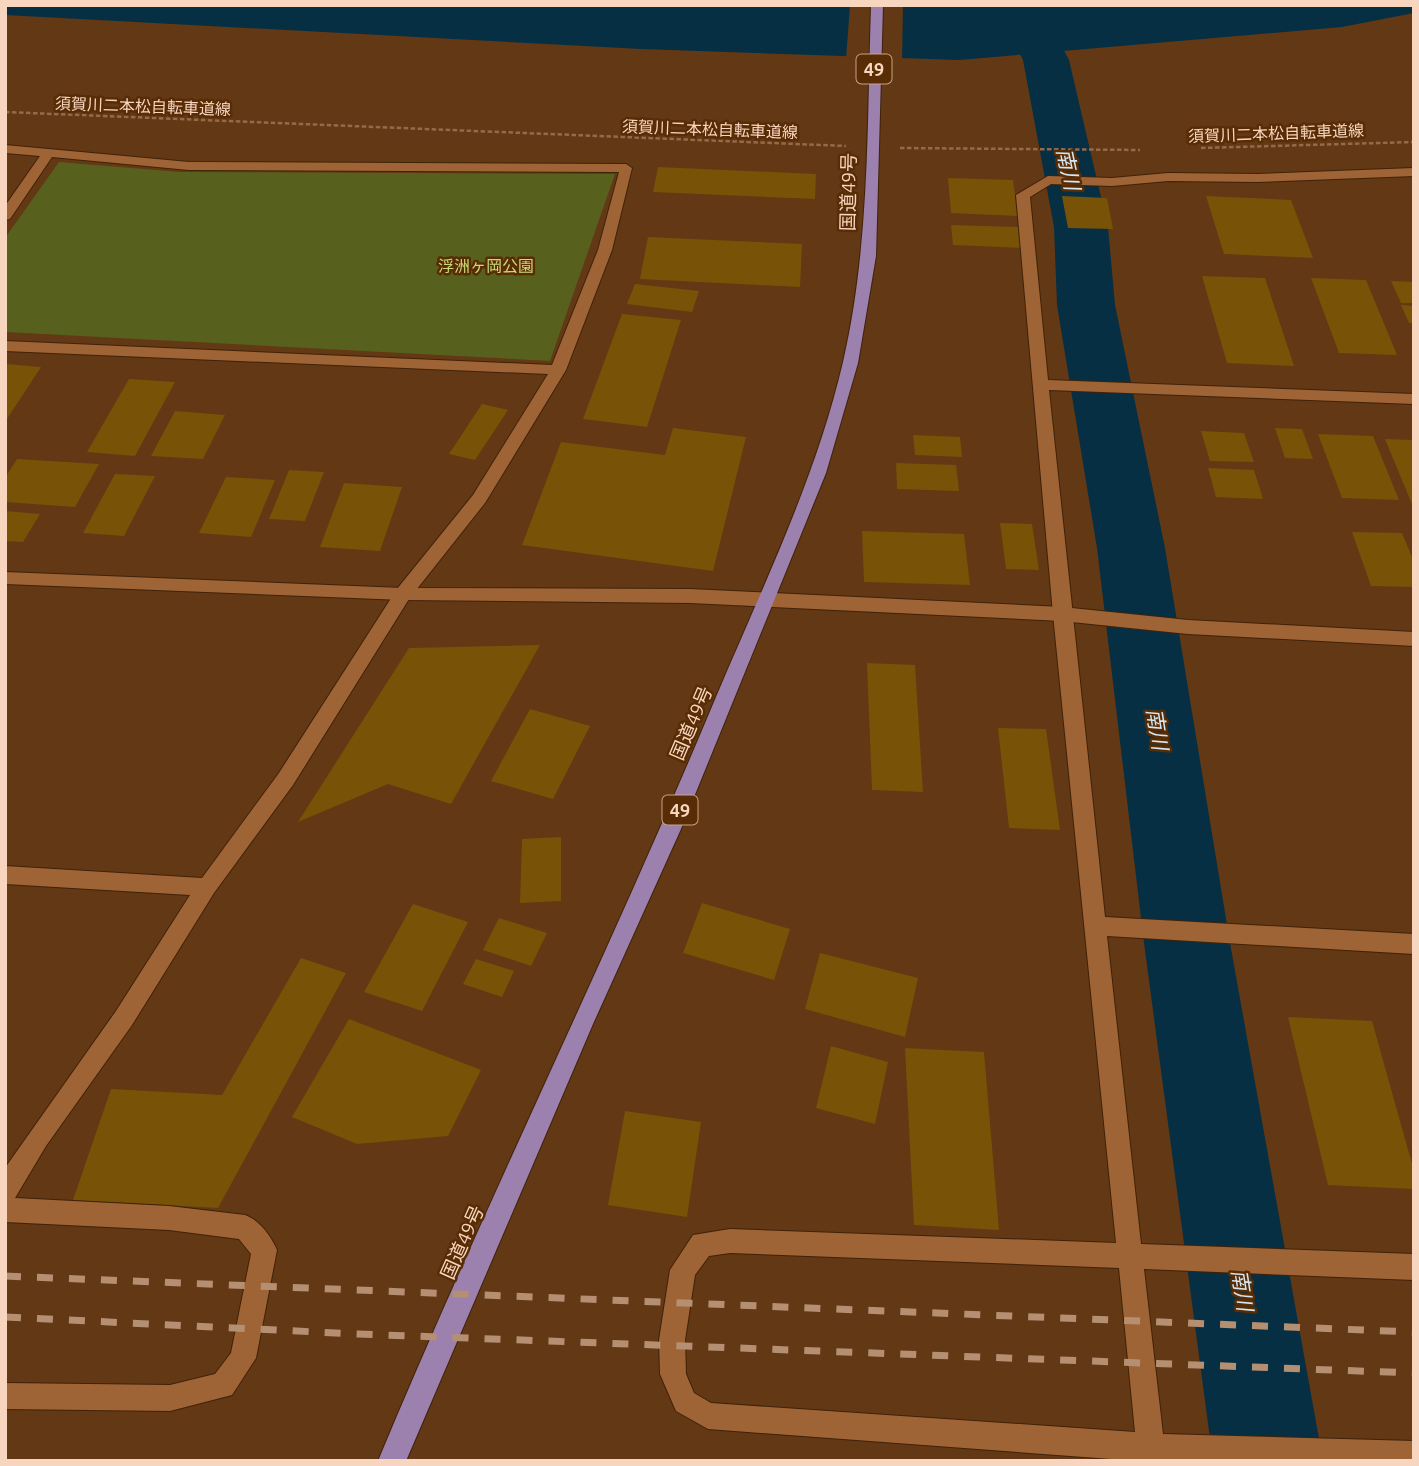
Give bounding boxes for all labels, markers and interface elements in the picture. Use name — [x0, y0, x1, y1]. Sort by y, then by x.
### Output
road number: 49 — [856, 55, 892, 84]
street label: 須賀川二本松自転車道線 — [55, 94, 231, 118]
street label: 須賀川二本松自転車道線 — [622, 117, 798, 141]
street label: 須賀川二本松自転車道線 — [1188, 121, 1364, 145]
water label: 南川 — [1053, 146, 1086, 194]
street label: 国道49号 — [836, 153, 860, 231]
park label: 浮洲ヶ岡公園 — [438, 257, 534, 275]
street label: 国道49号 — [666, 683, 716, 763]
water label: 南川 — [1143, 706, 1173, 754]
road number: 49 — [662, 796, 698, 824]
street label: 国道49号 — [436, 1202, 488, 1282]
water label: 南川 — [1228, 1267, 1258, 1315]

